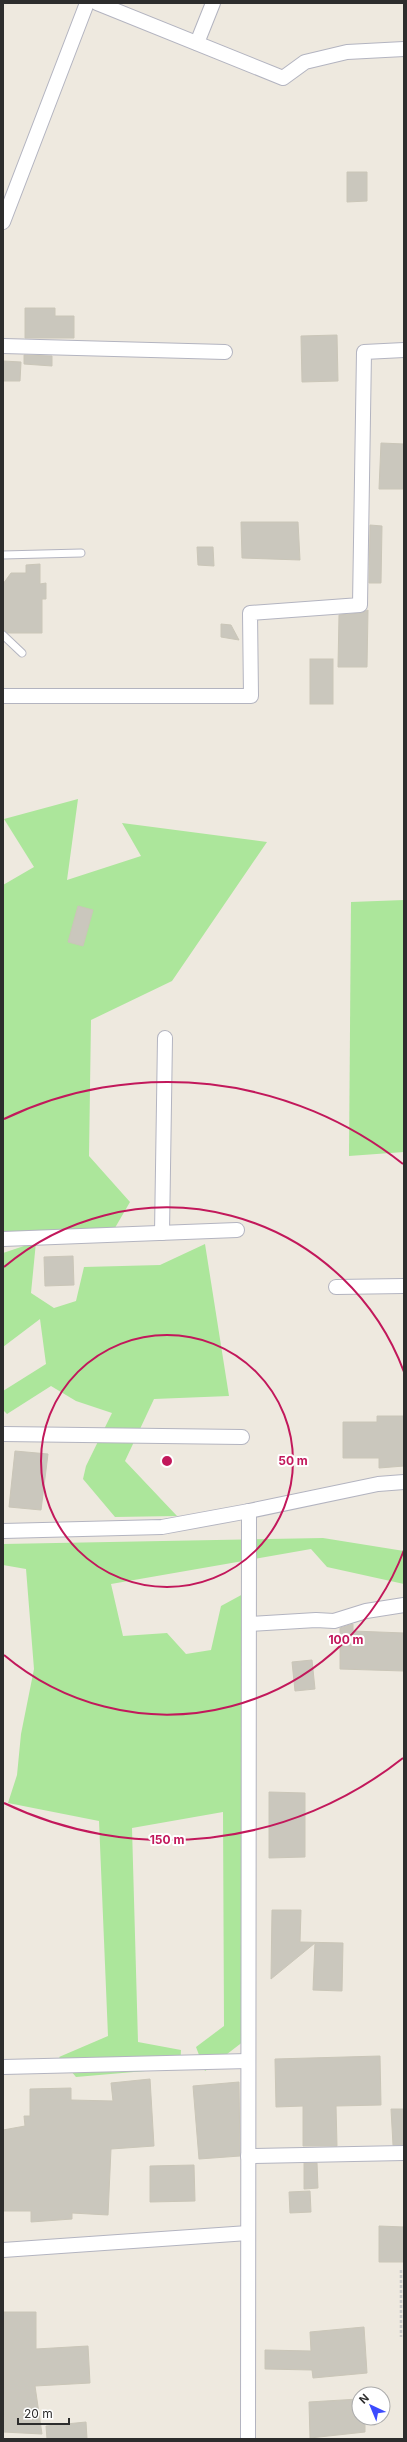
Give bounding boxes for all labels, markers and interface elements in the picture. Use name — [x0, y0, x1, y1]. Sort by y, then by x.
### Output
text: 50 m — [278, 1453, 308, 1468]
centre of rings — [160, 1454, 174, 1468]
text: 100 m — [328, 1632, 364, 1647]
text: 150 m — [150, 1832, 184, 1847]
north arrow — [351, 2386, 391, 2426]
text: N — [356, 2391, 372, 2407]
scale bar — [18, 2400, 69, 2426]
text: 20 m — [24, 2406, 53, 2421]

